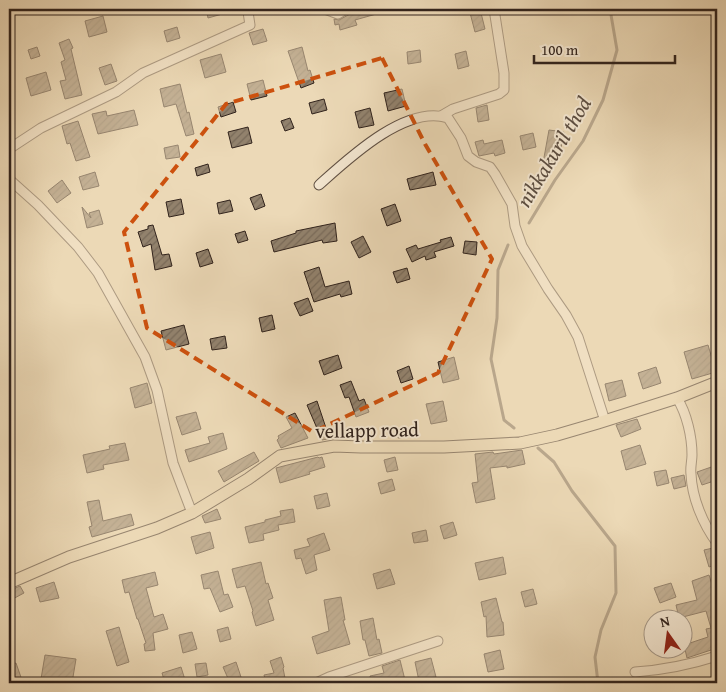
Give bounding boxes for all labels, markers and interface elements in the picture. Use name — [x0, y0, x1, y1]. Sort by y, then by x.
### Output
scale bar — [534, 32, 675, 64]
text: 100 m — [541, 39, 579, 60]
water label: nikkakuril thod — [508, 91, 599, 213]
street label: vellapp road — [315, 414, 419, 445]
north arrow — [644, 610, 694, 660]
text: N — [658, 610, 672, 632]

